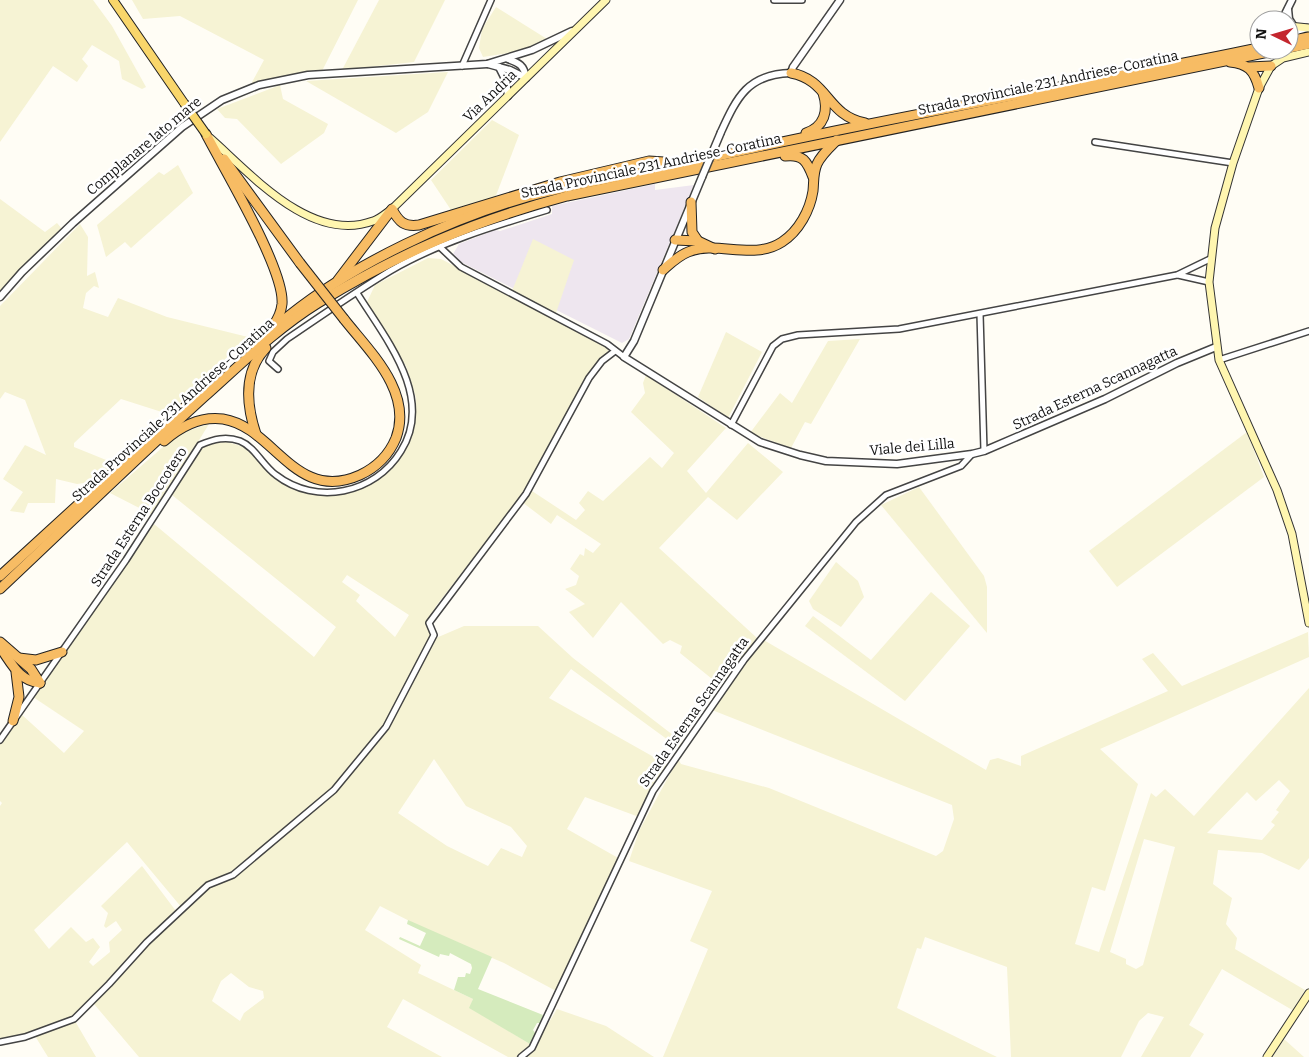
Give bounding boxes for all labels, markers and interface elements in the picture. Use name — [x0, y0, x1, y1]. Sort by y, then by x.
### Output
north arrow — [1249, 10, 1299, 60]
text: N — [1253, 28, 1271, 40]
street label: Strada Provinciale 231 Andriese-Coratina — [916, 47, 1180, 119]
street label: Via Andria — [460, 66, 521, 126]
street label: Complanare lato mare — [83, 93, 205, 199]
street label: Strada Provinciale 231 Andriese-Coratina — [519, 130, 783, 202]
street label: Strada Provinciale 231 Andriese-Coratina — [69, 314, 278, 505]
street label: Strada Esterna Scannagatta — [1010, 342, 1180, 434]
street label: Viale dei Lilla — [869, 435, 956, 459]
street label: Strada Esterna Boccotero — [87, 444, 191, 590]
street label: Strada Esterna Scannagatta — [636, 633, 753, 790]

